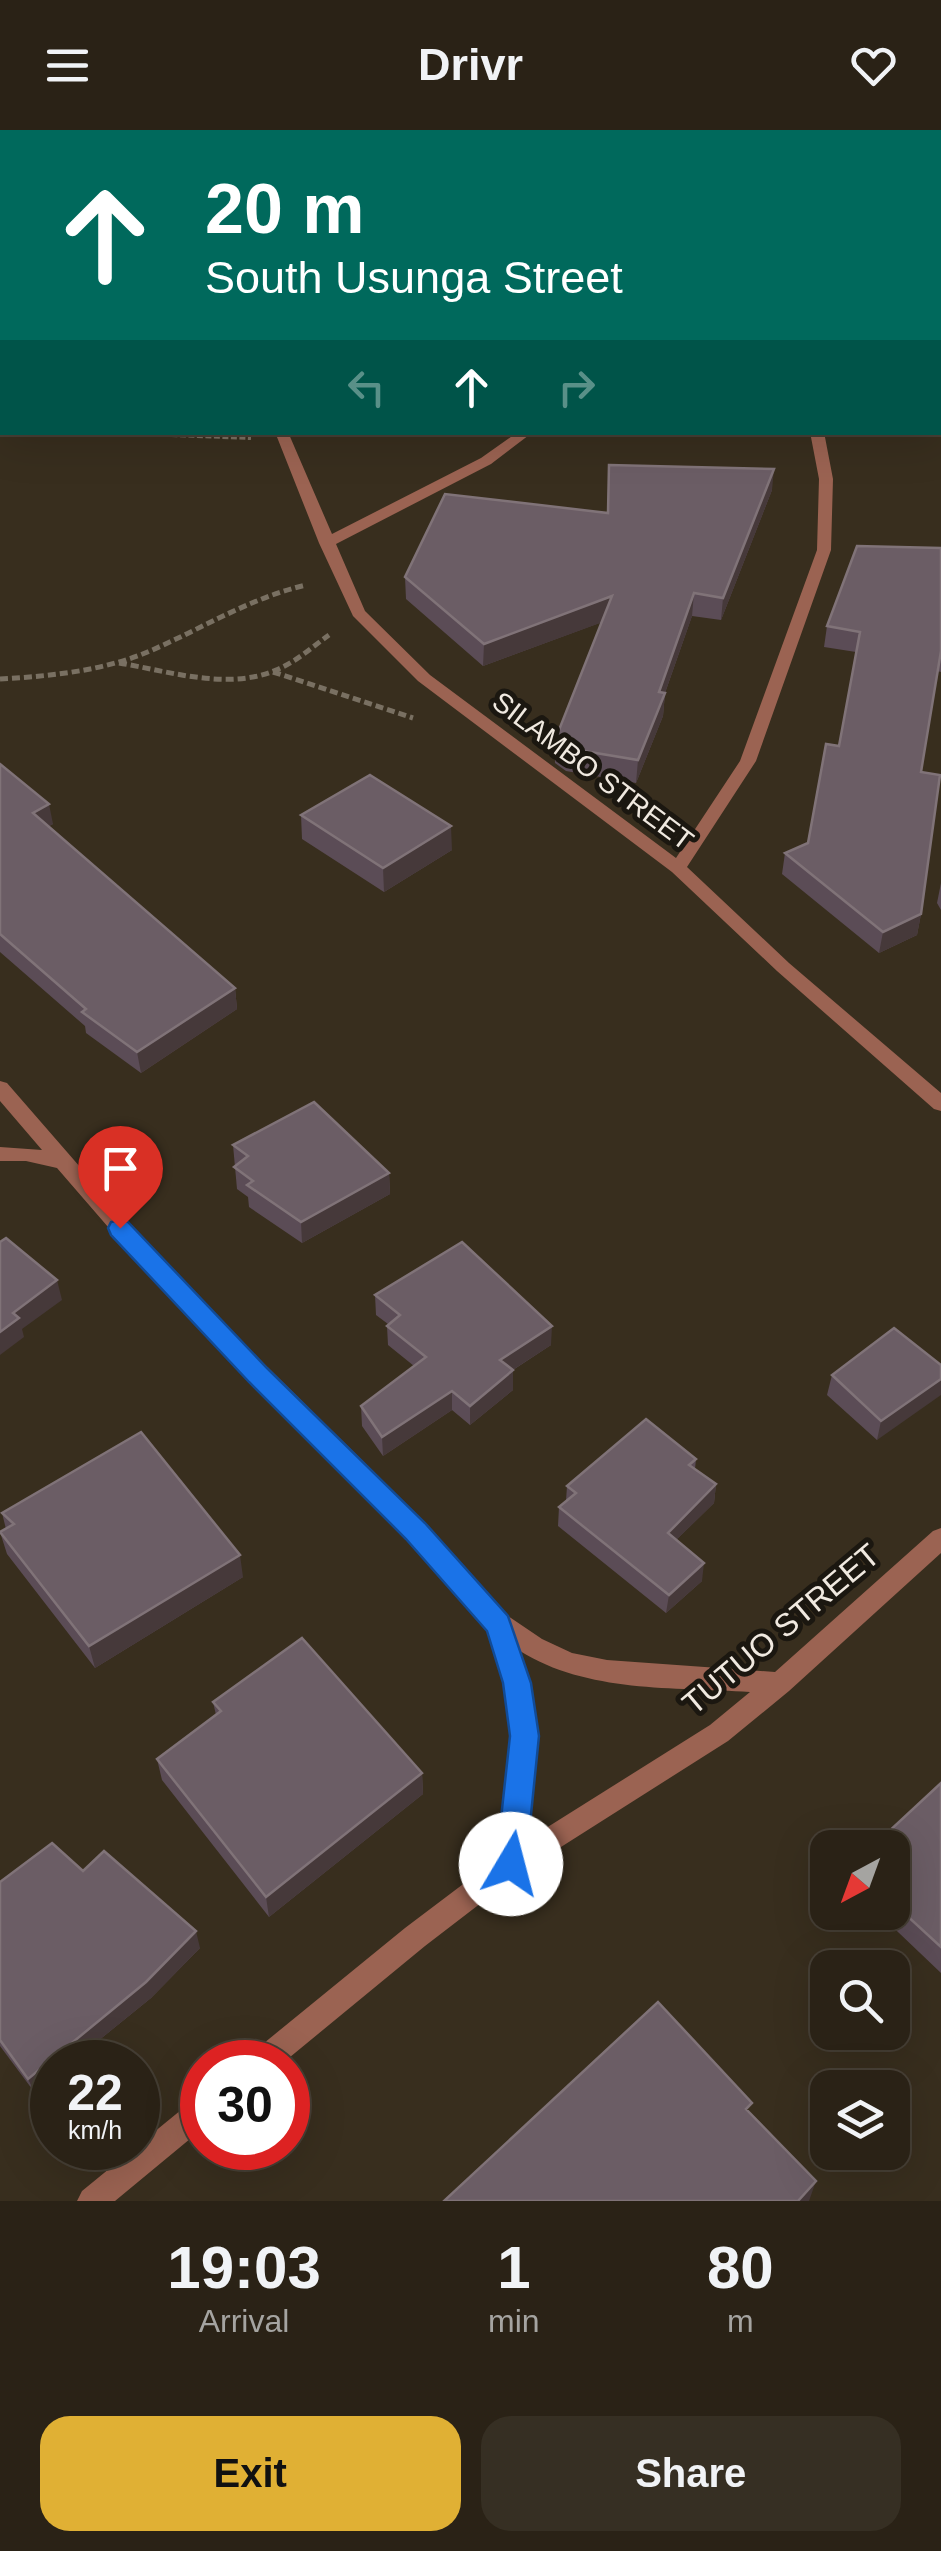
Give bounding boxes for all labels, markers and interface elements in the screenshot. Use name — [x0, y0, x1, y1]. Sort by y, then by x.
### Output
icon: menu — [40, 38, 95, 93]
icon: heart — [846, 38, 901, 93]
text: Drivr — [418, 39, 523, 90]
icon: ahead — [40, 170, 170, 300]
text: 20 m — [205, 170, 365, 248]
text: South Usunga Street — [205, 252, 623, 303]
icon: left — [339, 360, 394, 415]
icon: ahead — [444, 360, 499, 415]
icon: right — [549, 360, 604, 415]
street label: SILAMBO STREET — [487, 686, 699, 856]
pin — [78, 1126, 163, 1229]
icon: arrive — [93, 1141, 148, 1196]
street label: TUTUO STREET — [675, 1536, 887, 1722]
position arrow — [459, 1812, 563, 1916]
north arrow — [810, 1830, 910, 1930]
map controls — [810, 1830, 910, 2170]
button: search — [810, 1950, 910, 2050]
speed limit sign: 30 — [180, 2040, 310, 2170]
text: 22 — [67, 2065, 123, 2121]
button: layers — [810, 2070, 910, 2170]
text: km/h — [68, 2116, 122, 2144]
text: 19:03 — [167, 2234, 321, 2301]
text: 1 — [497, 2234, 531, 2301]
text: 80 — [707, 2234, 774, 2301]
text: Arrival — [199, 2303, 289, 2339]
text: min — [488, 2303, 540, 2339]
text: m — [727, 2303, 754, 2339]
button: Exit — [40, 2416, 461, 2531]
button: Share — [481, 2416, 901, 2531]

